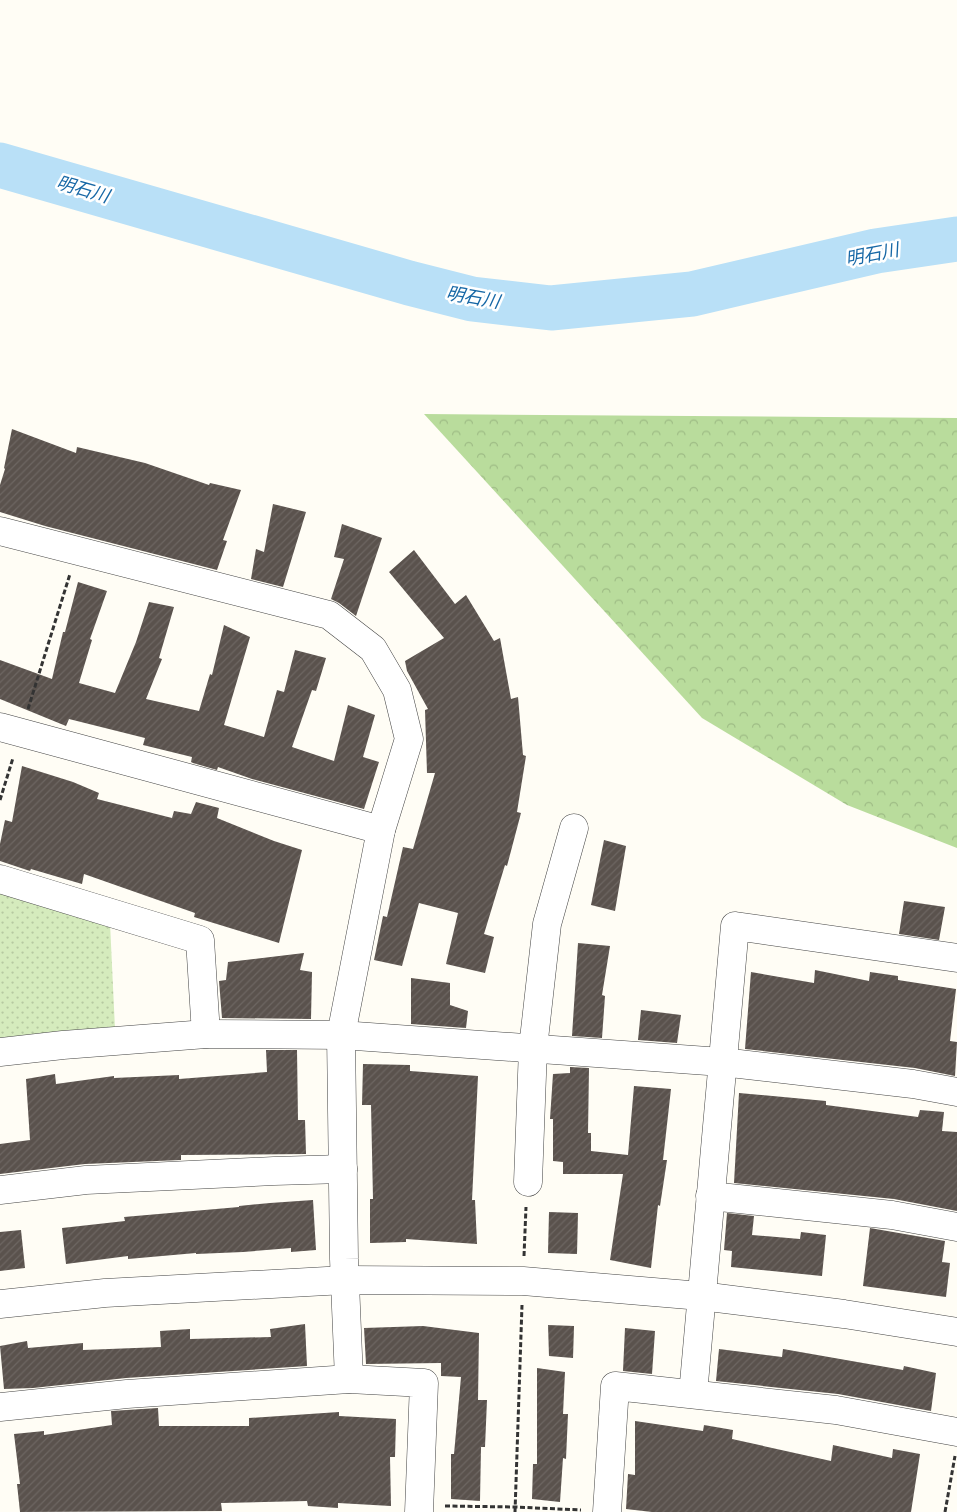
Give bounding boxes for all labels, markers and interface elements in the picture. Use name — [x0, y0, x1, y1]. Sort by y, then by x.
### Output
water label: 明石川 — [54, 171, 114, 207]
water label: 明石川 — [843, 238, 902, 269]
water label: 明石川 — [445, 282, 503, 312]

